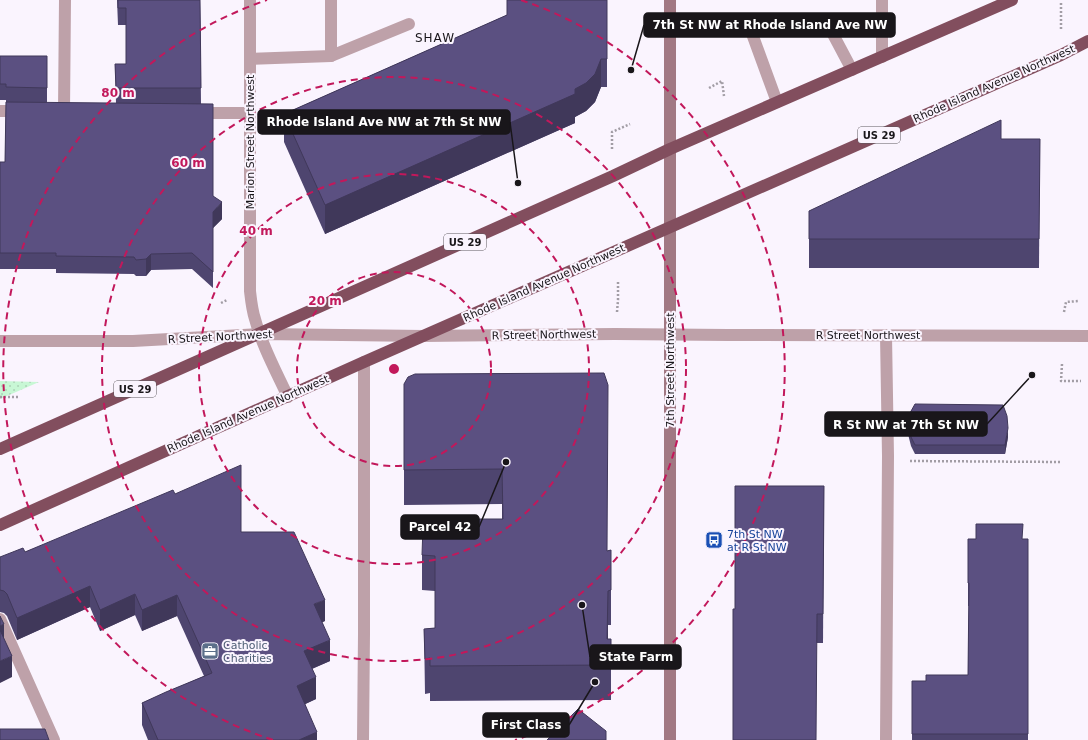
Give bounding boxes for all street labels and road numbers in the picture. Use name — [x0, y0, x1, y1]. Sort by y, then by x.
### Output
street label: Rhode Island Avenue Northwest — [911, 42, 1078, 126]
street label: Marion Street Northwest — [244, 74, 257, 209]
road number: US 29 — [858, 127, 900, 143]
road number: US 29 — [444, 234, 486, 250]
street label: Rhode Island Avenue Northwest — [461, 241, 628, 325]
street label: 7th Street Northwest — [664, 312, 677, 428]
street label: R Street Northwest — [167, 328, 273, 346]
street label: R Street Northwest — [492, 328, 597, 342]
street label: R Street Northwest — [816, 329, 921, 342]
street label: Rhode Island Avenue Northwest — [165, 372, 332, 456]
road number: US 29 — [114, 381, 156, 397]

